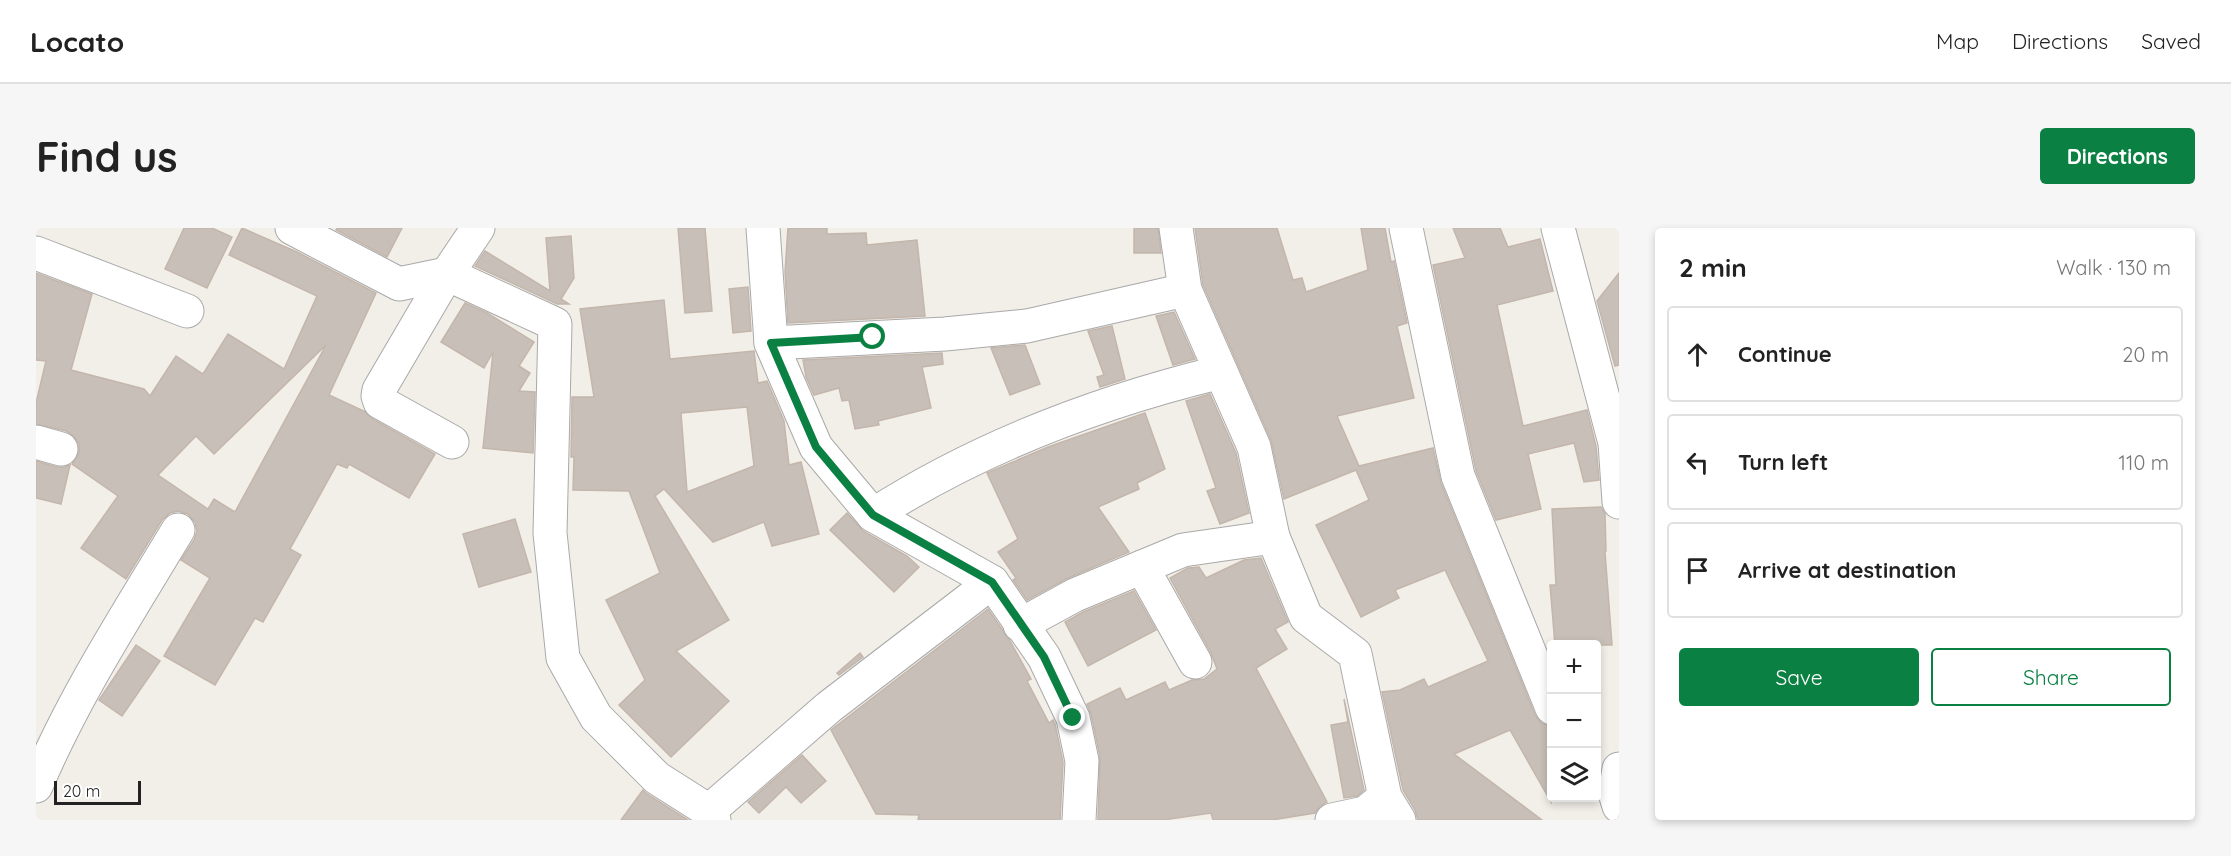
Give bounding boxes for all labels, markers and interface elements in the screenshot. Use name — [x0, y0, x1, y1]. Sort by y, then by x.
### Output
text: Locato — [30, 24, 124, 59]
text: Map — [1936, 28, 1979, 54]
text: Directions — [2012, 28, 2108, 54]
text: Saved — [2141, 28, 2201, 54]
button: Directions — [2040, 128, 2195, 184]
text: Find us — [36, 130, 178, 183]
text: 2 min — [1679, 251, 1747, 284]
text: Walk · 130 m — [2056, 255, 2171, 280]
route start — [859, 323, 885, 349]
icon: ahead — [1681, 338, 1714, 371]
text: Continue — [1738, 340, 1832, 368]
text: 20 m — [2122, 342, 2169, 367]
icon: left — [1681, 446, 1714, 479]
text: Turn left — [1738, 448, 1828, 476]
text: 110 m — [2119, 450, 2169, 475]
icon: arrive — [1681, 554, 1714, 587]
text: Arrive at destination — [1738, 556, 1956, 584]
map controls — [1547, 640, 1601, 802]
button: + — [1547, 640, 1601, 694]
button: Save — [1679, 648, 1919, 706]
button: Share — [1931, 648, 2171, 706]
button: − — [1547, 694, 1601, 748]
route end — [1059, 704, 1085, 730]
button: layers — [1547, 748, 1601, 802]
scale bar — [54, 778, 141, 806]
text: 20 m — [63, 781, 100, 801]

